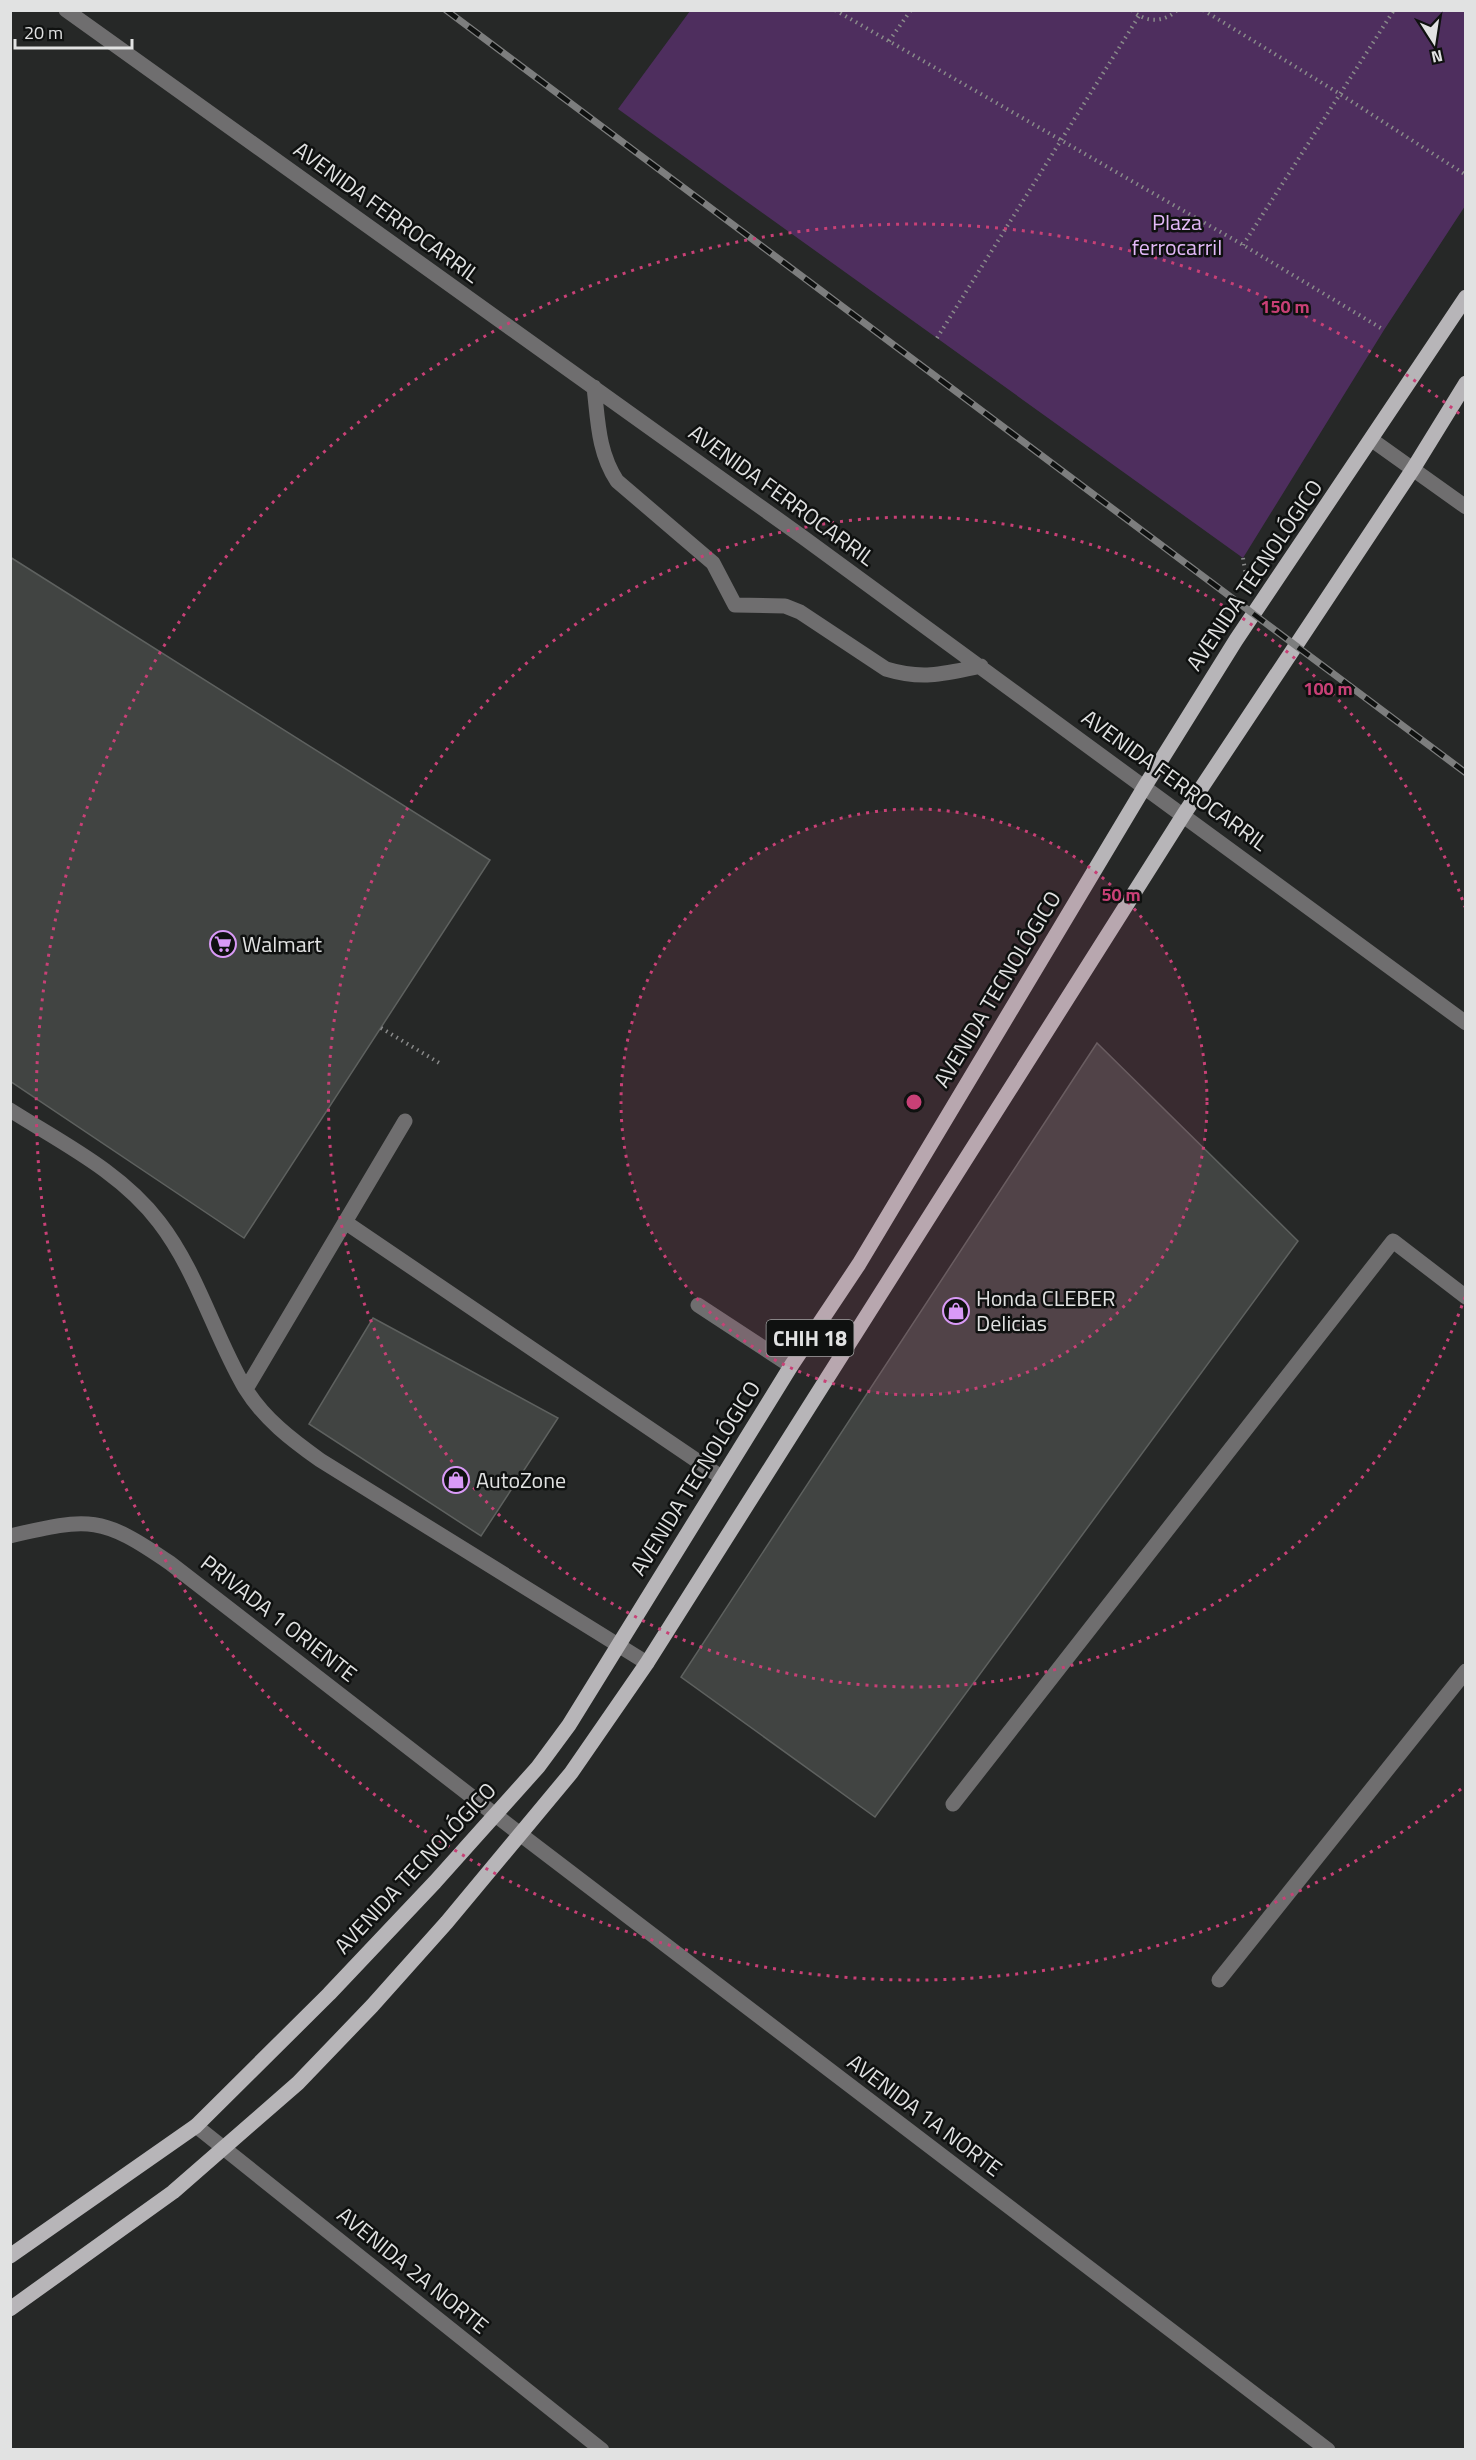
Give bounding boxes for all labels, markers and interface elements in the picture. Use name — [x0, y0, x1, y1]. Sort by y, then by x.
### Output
scale bar — [15, 12, 132, 50]
north arrow — [1404, 12, 1464, 72]
text: 20 m — [24, 19, 63, 46]
text: N — [1429, 44, 1445, 70]
street label: AVENIDA FERROCARRIL — [287, 133, 488, 292]
park label: Plaza ferrocarril — [1132, 205, 1222, 264]
text: 150 m — [1260, 293, 1310, 320]
street label: AVENIDA FERROCARRIL — [682, 416, 883, 575]
street label: AVENIDA TECNOLÓGICO — [1177, 472, 1331, 678]
text: 100 m — [1303, 675, 1353, 702]
street label: AVENIDA FERROCARRIL — [1075, 701, 1276, 860]
text: 50 m — [1101, 881, 1141, 908]
street label: AVENIDA TECNOLÓGICO — [925, 884, 1069, 1094]
place label: Walmart — [242, 927, 322, 961]
supermarket icon: Walmart — [208, 929, 238, 959]
centre of rings — [904, 1092, 924, 1112]
place label: Honda CLEBER Delicias — [976, 1281, 1116, 1340]
shop icon: Honda CLEBER Delicias — [941, 1296, 971, 1326]
road number: CHIH 18 — [766, 1320, 854, 1356]
street label: AVENIDA TECNOLÓGICO — [621, 1374, 769, 1582]
place label: AutoZone — [476, 1463, 566, 1497]
shop icon: AutoZone — [441, 1465, 471, 1495]
street label: PRIVADA 1 ORIENTE — [193, 1546, 365, 1690]
street label: AVENIDA TECNOLÓGICO — [326, 1774, 504, 1962]
street label: AVENIDA 1A NORTE — [840, 2045, 1010, 2185]
street label: AVENIDA 2A NORTE — [330, 2198, 496, 2342]

